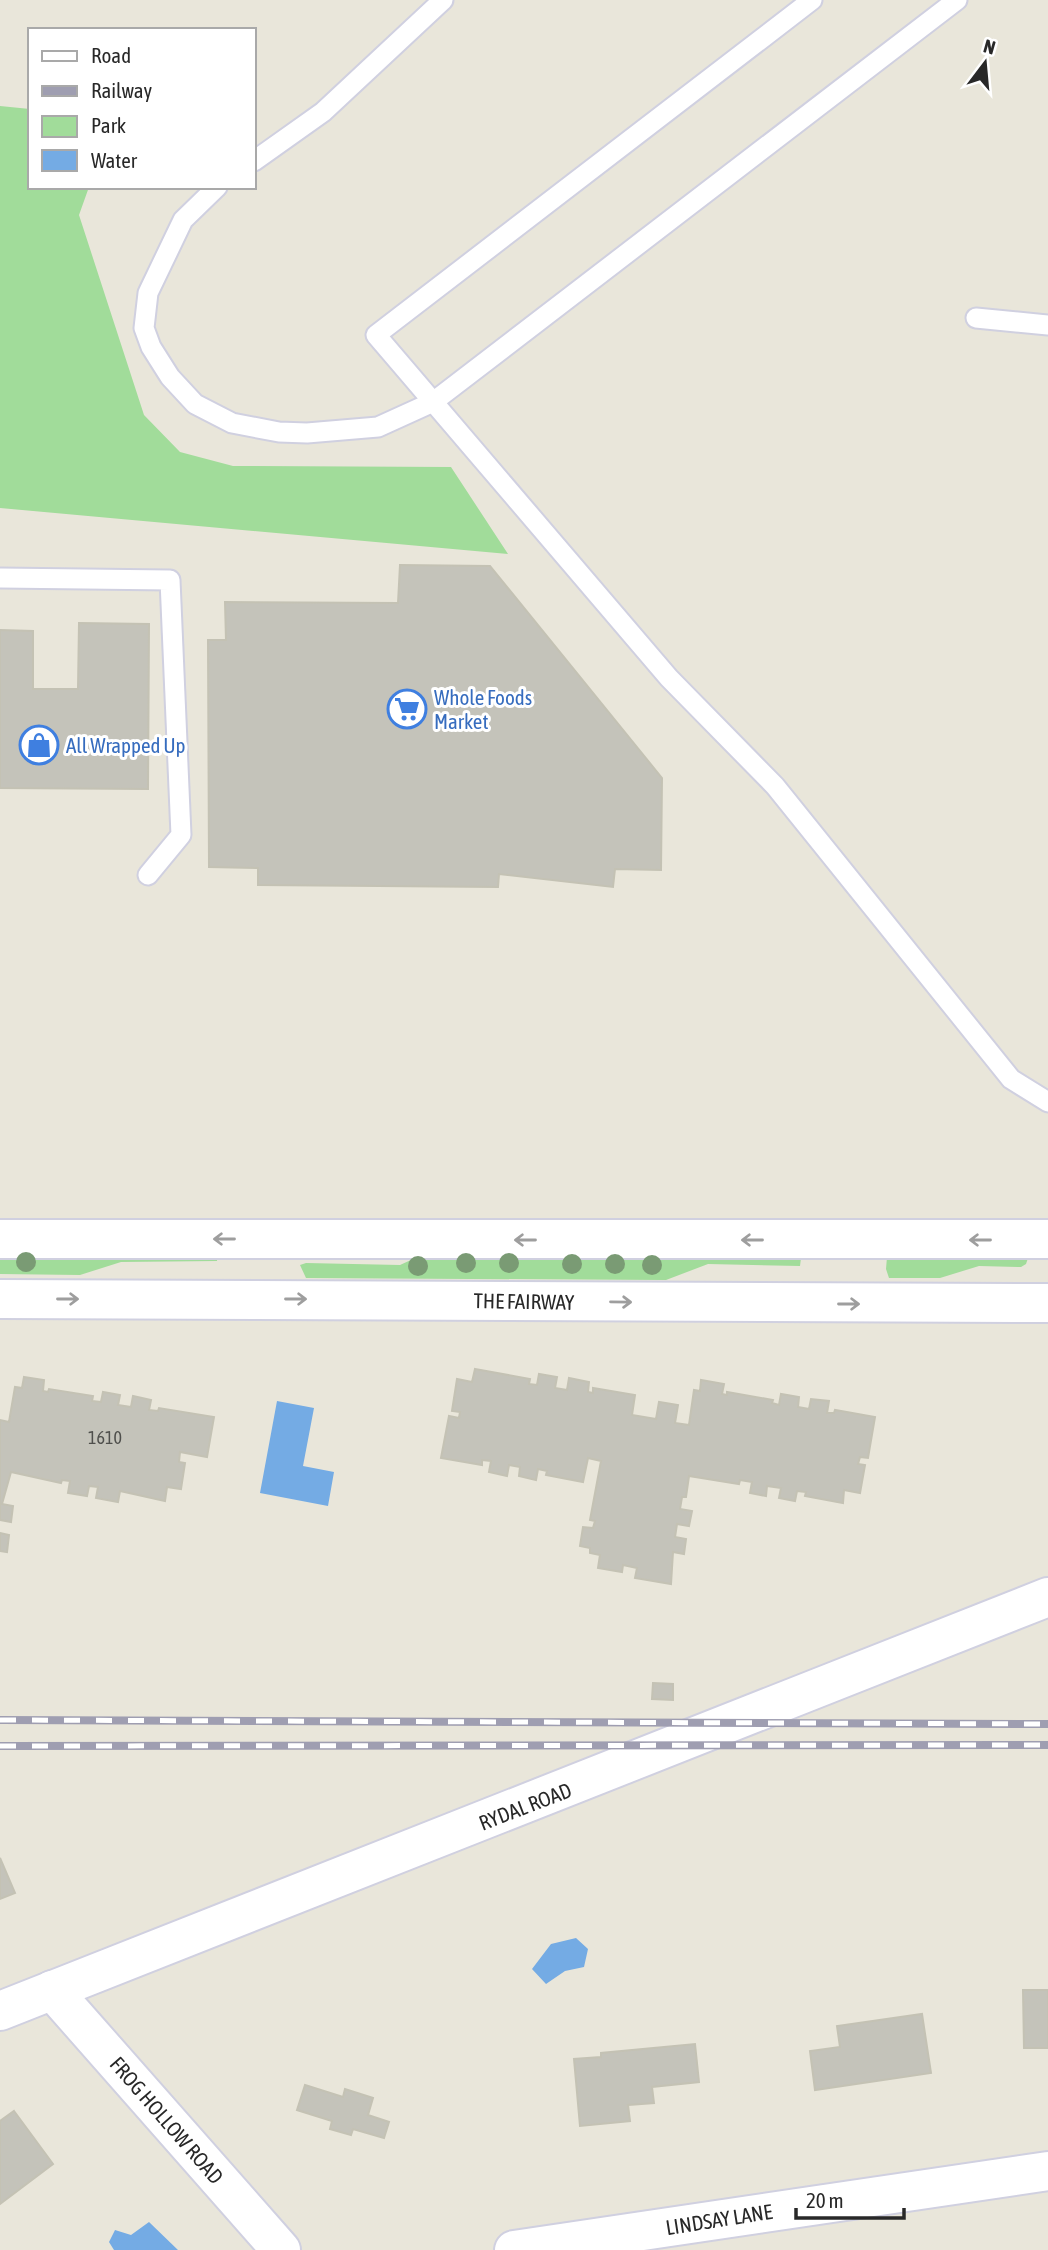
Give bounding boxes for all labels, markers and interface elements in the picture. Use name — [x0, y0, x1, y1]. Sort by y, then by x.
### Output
legend — [28, 28, 256, 189]
north arrow — [950, 28, 1020, 98]
text: N — [981, 35, 998, 59]
text: Road — [91, 43, 131, 67]
text: Railway — [91, 78, 153, 102]
text: Park — [91, 113, 126, 137]
text: Water — [91, 148, 138, 172]
place label: Whole Foods Market — [434, 685, 532, 733]
supermarket icon: Whole Foods Market — [386, 688, 428, 730]
shop icon: All Wrapped Up — [18, 724, 60, 766]
place label: All Wrapped Up — [66, 733, 186, 757]
one-way arrow — [213, 1233, 236, 1246]
one-way arrow — [514, 1233, 537, 1247]
one-way arrow — [741, 1233, 764, 1247]
one-way arrow — [969, 1233, 992, 1246]
street label: THE FAIRWAY — [473, 1288, 575, 1314]
one-way arrow — [56, 1292, 79, 1306]
one-way arrow — [284, 1292, 307, 1306]
one-way arrow — [609, 1295, 632, 1309]
one-way arrow — [837, 1297, 860, 1311]
house number: 1610 — [88, 1427, 122, 1448]
street label: RYDAL ROAD — [475, 1777, 575, 1835]
street label: FROG HOLLOW ROAD — [105, 2052, 229, 2188]
scale bar — [796, 2176, 904, 2220]
text: 20 m — [806, 2188, 844, 2212]
street label: LINDSAY LANE — [664, 2199, 774, 2239]

